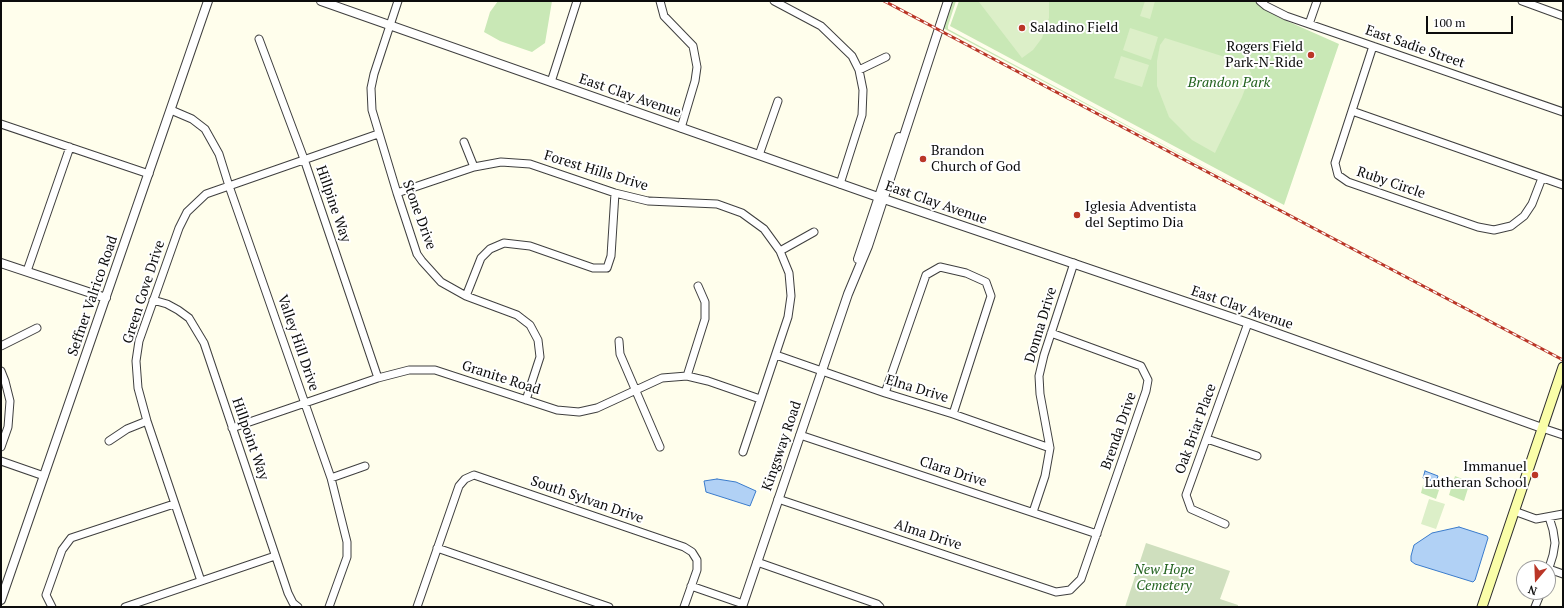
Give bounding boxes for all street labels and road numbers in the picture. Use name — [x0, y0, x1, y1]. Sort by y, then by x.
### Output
street label: East Sadie Street — [1363, 22, 1467, 72]
street label: East Clay Avenue — [577, 71, 683, 121]
street label: Forest Hills Drive — [542, 147, 650, 195]
street label: Hillpine Way — [312, 163, 354, 245]
street label: Ruby Circle — [1355, 163, 1427, 203]
street label: Stone Drive — [399, 178, 439, 252]
street label: East Clay Avenue — [883, 178, 989, 228]
street label: Seffner Valrico Road — [65, 234, 121, 358]
street label: Green Cove Drive — [119, 238, 169, 346]
street label: East Clay Avenue — [1189, 283, 1295, 333]
street label: Donna Drive — [1022, 285, 1060, 365]
street label: Valley Hill Drive — [274, 293, 322, 393]
street label: Granite Road — [460, 357, 542, 399]
street label: Elna Drive — [884, 372, 950, 406]
street label: Oak Briar Place — [1172, 381, 1220, 477]
street label: Brenda Drive — [1098, 390, 1140, 472]
street label: Hillpoint Way — [228, 396, 272, 482]
street label: Kingsway Road — [759, 399, 805, 493]
street label: Clara Drive — [917, 453, 989, 491]
street label: South Sylvan Drive — [528, 473, 646, 527]
street label: Alma Drive — [892, 516, 964, 554]

